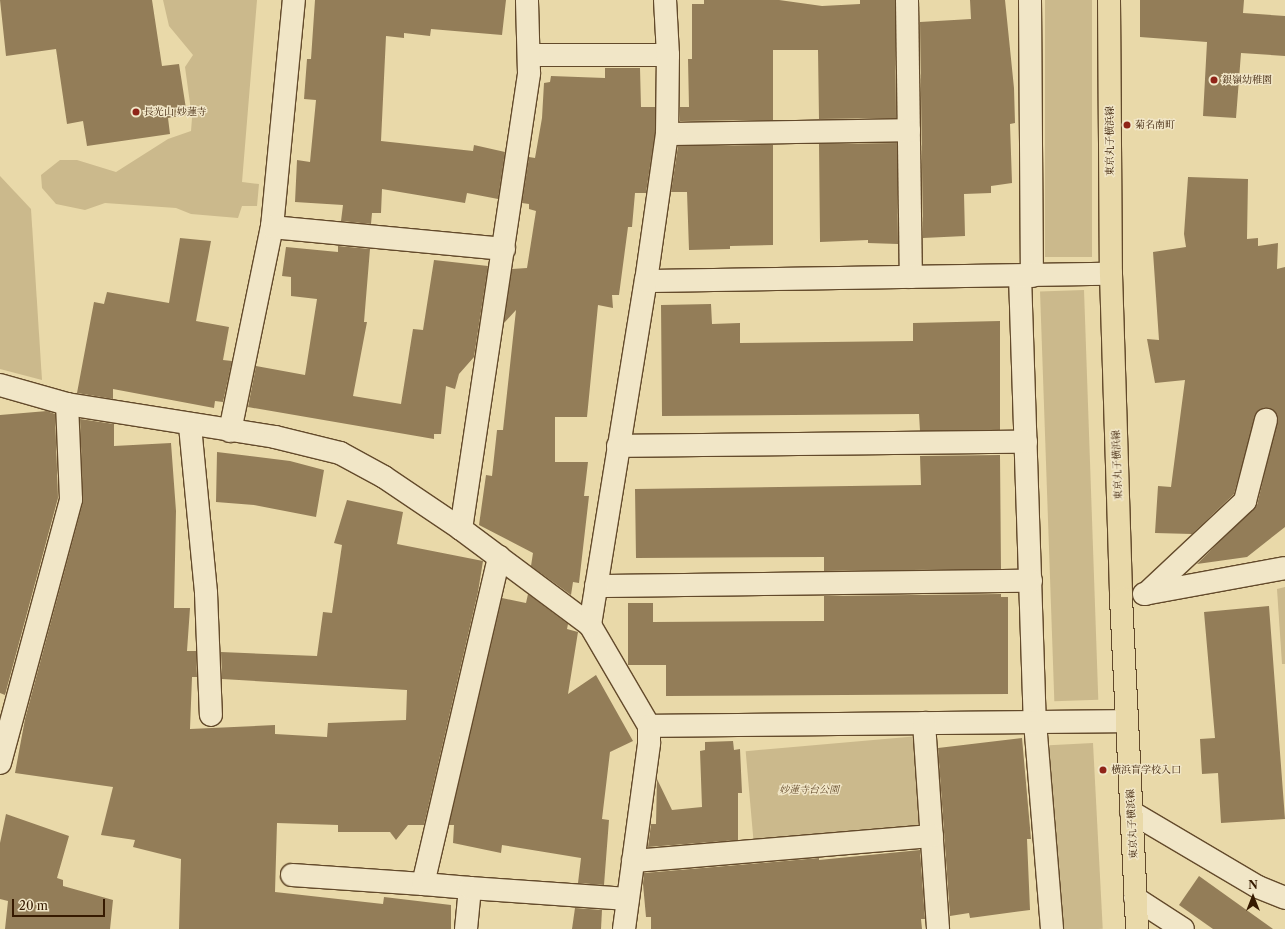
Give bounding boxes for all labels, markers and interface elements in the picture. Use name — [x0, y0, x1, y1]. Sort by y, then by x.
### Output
place label: 銀嶺幼稚園 — [1222, 74, 1272, 86]
marker: 銀嶺幼稚園 — [1209, 75, 1219, 85]
place label: 長光山 妙蓮寺 — [144, 106, 207, 118]
street label: 東京丸子横浜線 — [1104, 106, 1116, 176]
marker: 長光山 妙蓮寺 — [131, 107, 141, 117]
place label: 菊名南町 — [1135, 119, 1175, 131]
marker: 菊名南町 — [1122, 120, 1132, 130]
street label: 東京丸子横浜線 — [1110, 430, 1124, 500]
place label: 横浜盲学校入口 — [1111, 764, 1181, 776]
marker: 横浜盲学校入口 — [1098, 765, 1108, 775]
park label: 妙蓮寺台公園 — [779, 784, 839, 796]
street label: 東京丸子横浜線 — [1124, 789, 1140, 859]
north arrow — [1233, 877, 1273, 917]
text: N — [1248, 878, 1258, 892]
scale bar — [14, 891, 107, 917]
text: 20 m — [19, 898, 48, 913]

